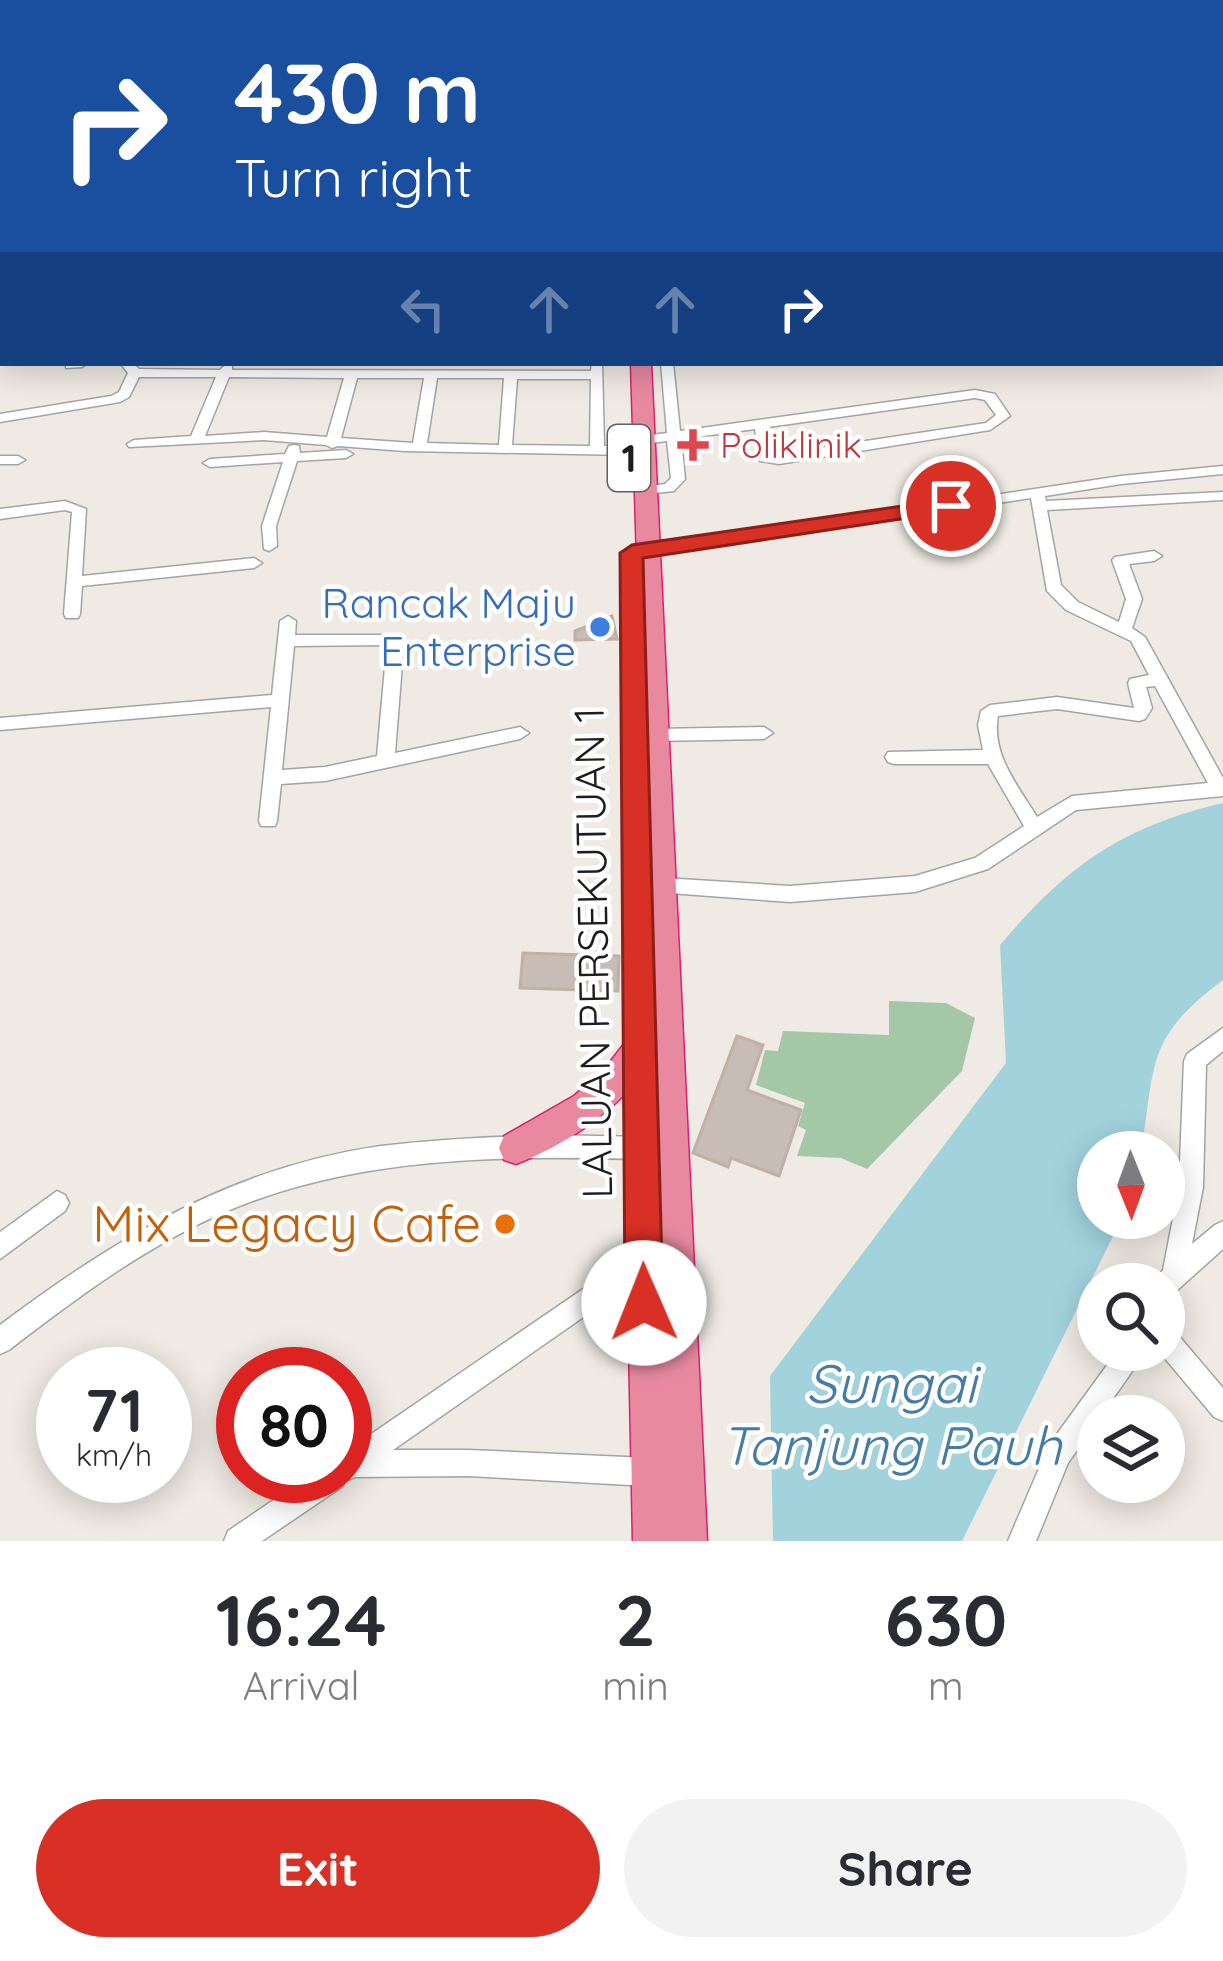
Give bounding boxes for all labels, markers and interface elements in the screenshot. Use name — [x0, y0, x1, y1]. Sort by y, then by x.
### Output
text: 430 m — [234, 39, 481, 144]
icon: right — [36, 48, 192, 204]
text: Turn right — [234, 143, 473, 211]
icon: left — [390, 276, 456, 342]
icon: ahead — [516, 276, 582, 342]
icon: ahead — [642, 276, 708, 342]
icon: right — [768, 276, 834, 342]
place label: Poliklinik — [720, 422, 862, 467]
road number: 1 — [608, 425, 650, 491]
marker: Poliklinik — [677, 429, 709, 461]
pin — [900, 455, 1002, 557]
icon: arrive — [918, 473, 984, 539]
place label: Rancak Maju Enterprise — [321, 576, 576, 677]
marker: Rancak Maju Enterprise — [587, 614, 613, 640]
street label: LALUAN PERSEKUTUAN 1 — [562, 707, 623, 1199]
north arrow — [1077, 1131, 1185, 1239]
map controls — [1077, 1131, 1185, 1503]
place label: Mix Legacy Cafe — [92, 1191, 481, 1255]
marker: Mix Legacy Cafe — [492, 1211, 518, 1237]
position arrow — [581, 1240, 707, 1366]
button: search — [1077, 1263, 1185, 1371]
speed limit sign: 80 — [216, 1347, 372, 1503]
water label: Sungai Tanjung Pauh — [720, 1349, 1063, 1479]
text: 71 — [85, 1372, 143, 1447]
button: layers — [1077, 1395, 1185, 1503]
text: km/h — [76, 1436, 152, 1474]
text: 16:24 — [216, 1574, 387, 1664]
text: 2 — [615, 1574, 656, 1664]
text: 630 — [885, 1574, 1007, 1664]
text: Arrival — [243, 1661, 360, 1710]
text: min — [602, 1661, 669, 1710]
text: m — [928, 1661, 964, 1710]
button: Exit — [36, 1799, 600, 1937]
button: Share — [624, 1799, 1187, 1937]

